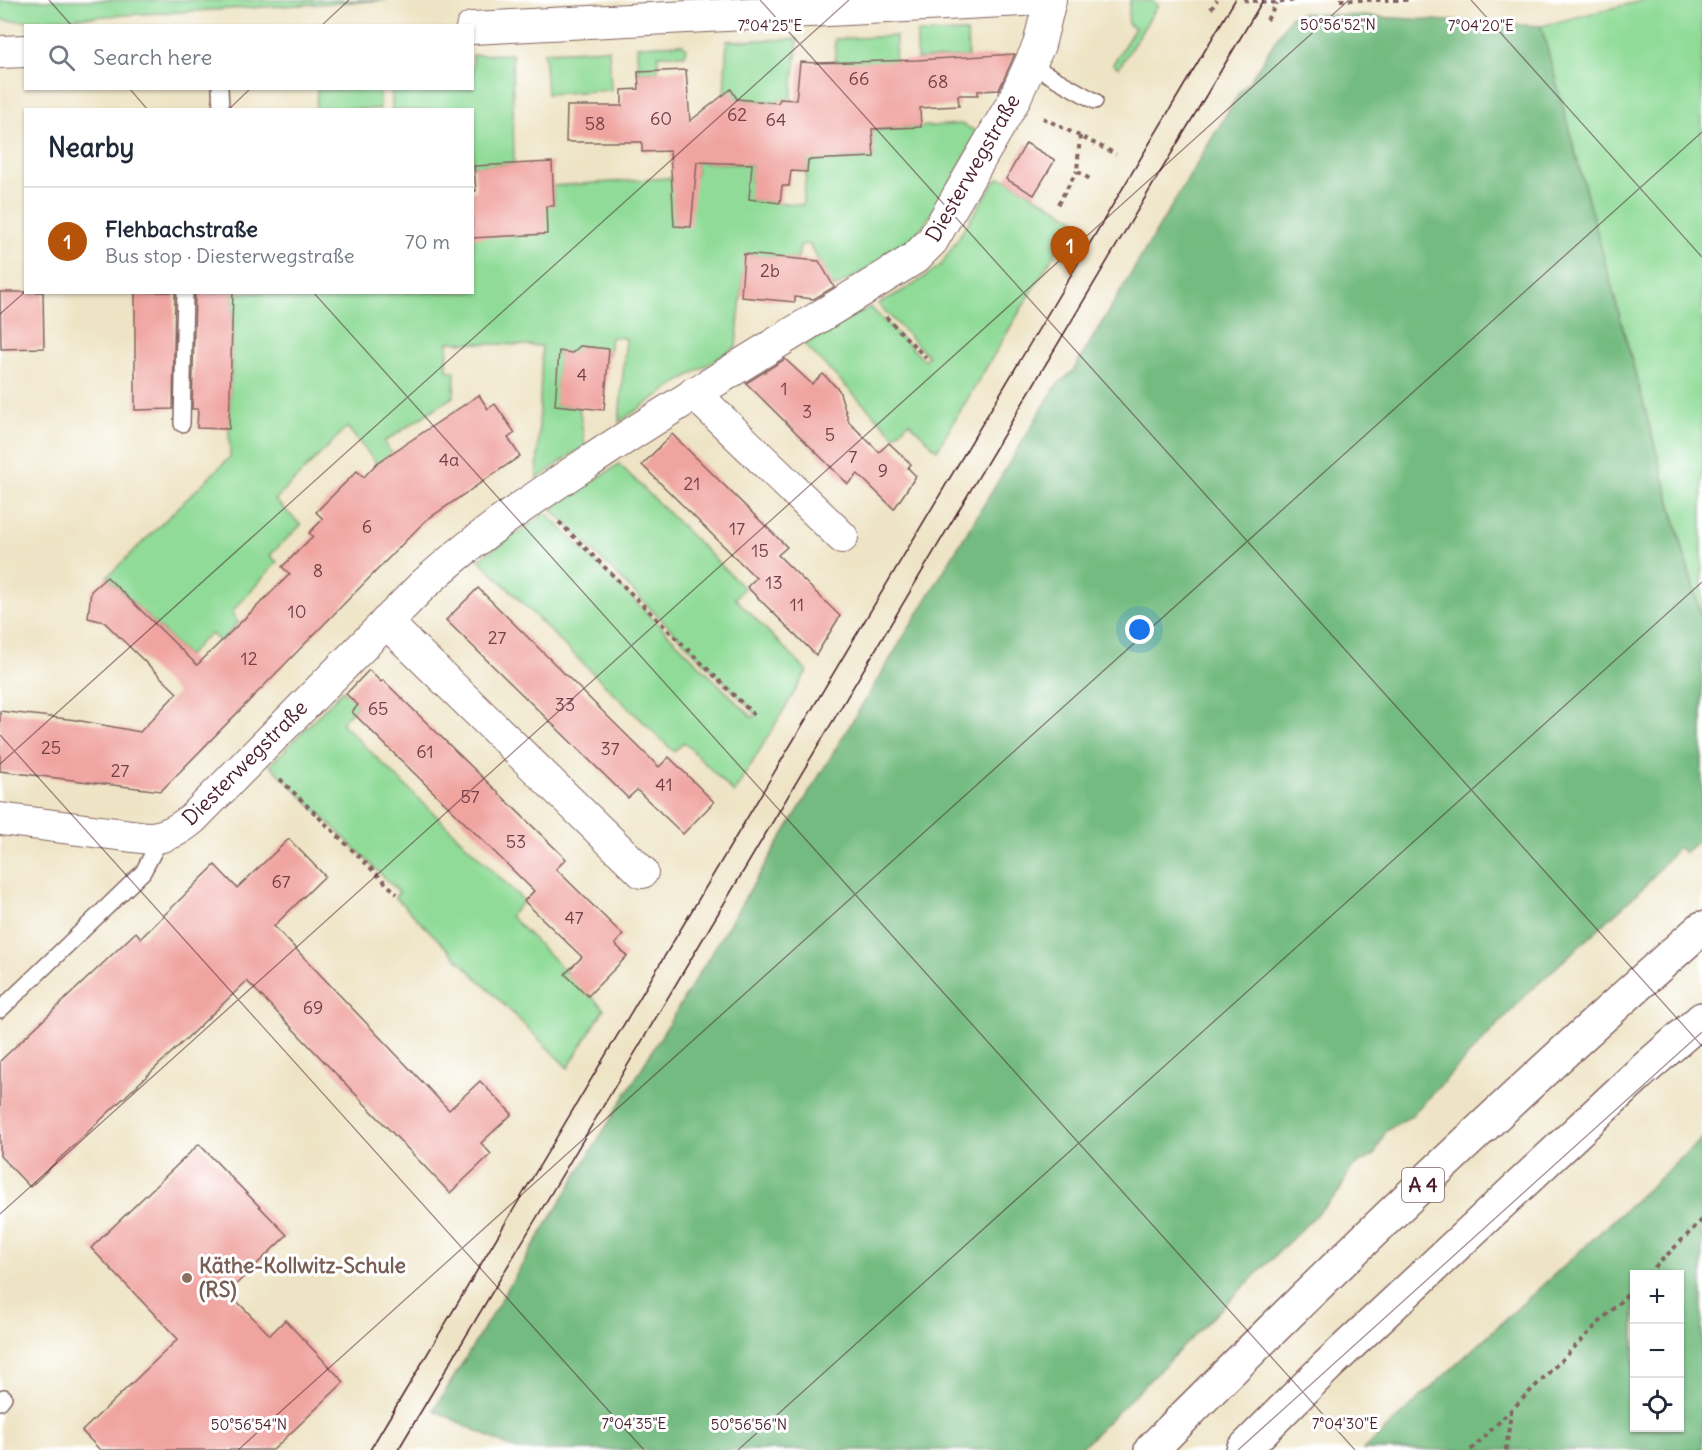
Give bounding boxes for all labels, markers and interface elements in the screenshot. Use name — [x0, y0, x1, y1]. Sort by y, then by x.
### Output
text: 50°56'52"N — [1300, 15, 1376, 34]
text: 7°04'25"E — [738, 16, 802, 35]
text: 7°04'20"E — [1448, 16, 1514, 35]
search box — [24, 24, 474, 90]
icon: search — [45, 41, 78, 74]
text: Search here — [93, 43, 212, 71]
house number: 66 — [849, 67, 869, 90]
house number: 68 — [928, 70, 948, 93]
street label: Diesterwegstraße — [919, 89, 1026, 247]
house number: 62 — [727, 103, 747, 126]
house number: 60 — [650, 107, 672, 130]
house number: 64 — [766, 108, 786, 131]
house number: 58 — [585, 112, 605, 135]
text: Nearby — [48, 131, 134, 164]
text: Flehbachstraße — [105, 215, 258, 243]
pin: 1 — [1050, 226, 1090, 276]
text: 1 — [64, 229, 71, 254]
text: 70 m — [405, 229, 450, 254]
text: Bus stop · Diesterwegstraße — [105, 243, 355, 268]
house number: 2b — [760, 259, 780, 282]
house number: 4 — [577, 363, 587, 386]
house number: 1 — [780, 377, 788, 400]
house number: 3 — [802, 400, 812, 423]
house number: 5 — [825, 423, 835, 446]
house number: 7 — [849, 445, 858, 468]
house number: 4a — [439, 448, 459, 471]
house number: 9 — [878, 459, 888, 482]
house number: 21 — [683, 472, 701, 495]
house number: 6 — [362, 515, 372, 538]
house number: 17 — [729, 517, 745, 540]
house number: 15 — [751, 539, 769, 562]
house number: 8 — [313, 559, 323, 582]
house number: 13 — [765, 571, 783, 594]
house number: 11 — [790, 593, 804, 616]
house number: 10 — [288, 600, 307, 623]
your location — [1125, 615, 1154, 644]
house number: 27 — [488, 626, 507, 649]
house number: 12 — [240, 647, 258, 670]
house number: 33 — [555, 693, 575, 716]
street label: Diesterwegstraße — [176, 694, 313, 831]
house number: 65 — [368, 697, 388, 720]
house number: 25 — [41, 736, 61, 759]
house number: 37 — [600, 737, 620, 760]
house number: 61 — [416, 740, 434, 763]
house number: 27 — [111, 759, 130, 782]
house number: 41 — [655, 773, 673, 796]
house number: 57 — [460, 785, 480, 808]
house number: 53 — [506, 830, 526, 853]
house number: 67 — [271, 870, 291, 893]
house number: 47 — [564, 906, 584, 929]
house number: 69 — [303, 996, 323, 1019]
road number: A 4 — [1402, 1168, 1444, 1202]
place label: Käthe-Kollwitz-Schule (RS) — [199, 1252, 406, 1303]
map controls — [1630, 1270, 1684, 1432]
button: + — [1630, 1270, 1684, 1324]
marker: Käthe-Kollwitz-Schule (RS) — [180, 1271, 194, 1285]
button: − — [1630, 1324, 1684, 1378]
button: locate — [1630, 1378, 1684, 1432]
text: 7°04'35"E — [602, 1414, 667, 1433]
text: 7°04'30"E — [1312, 1414, 1378, 1433]
text: 50°56'54"N — [211, 1415, 287, 1434]
text: 50°56'56"N — [711, 1415, 787, 1434]

